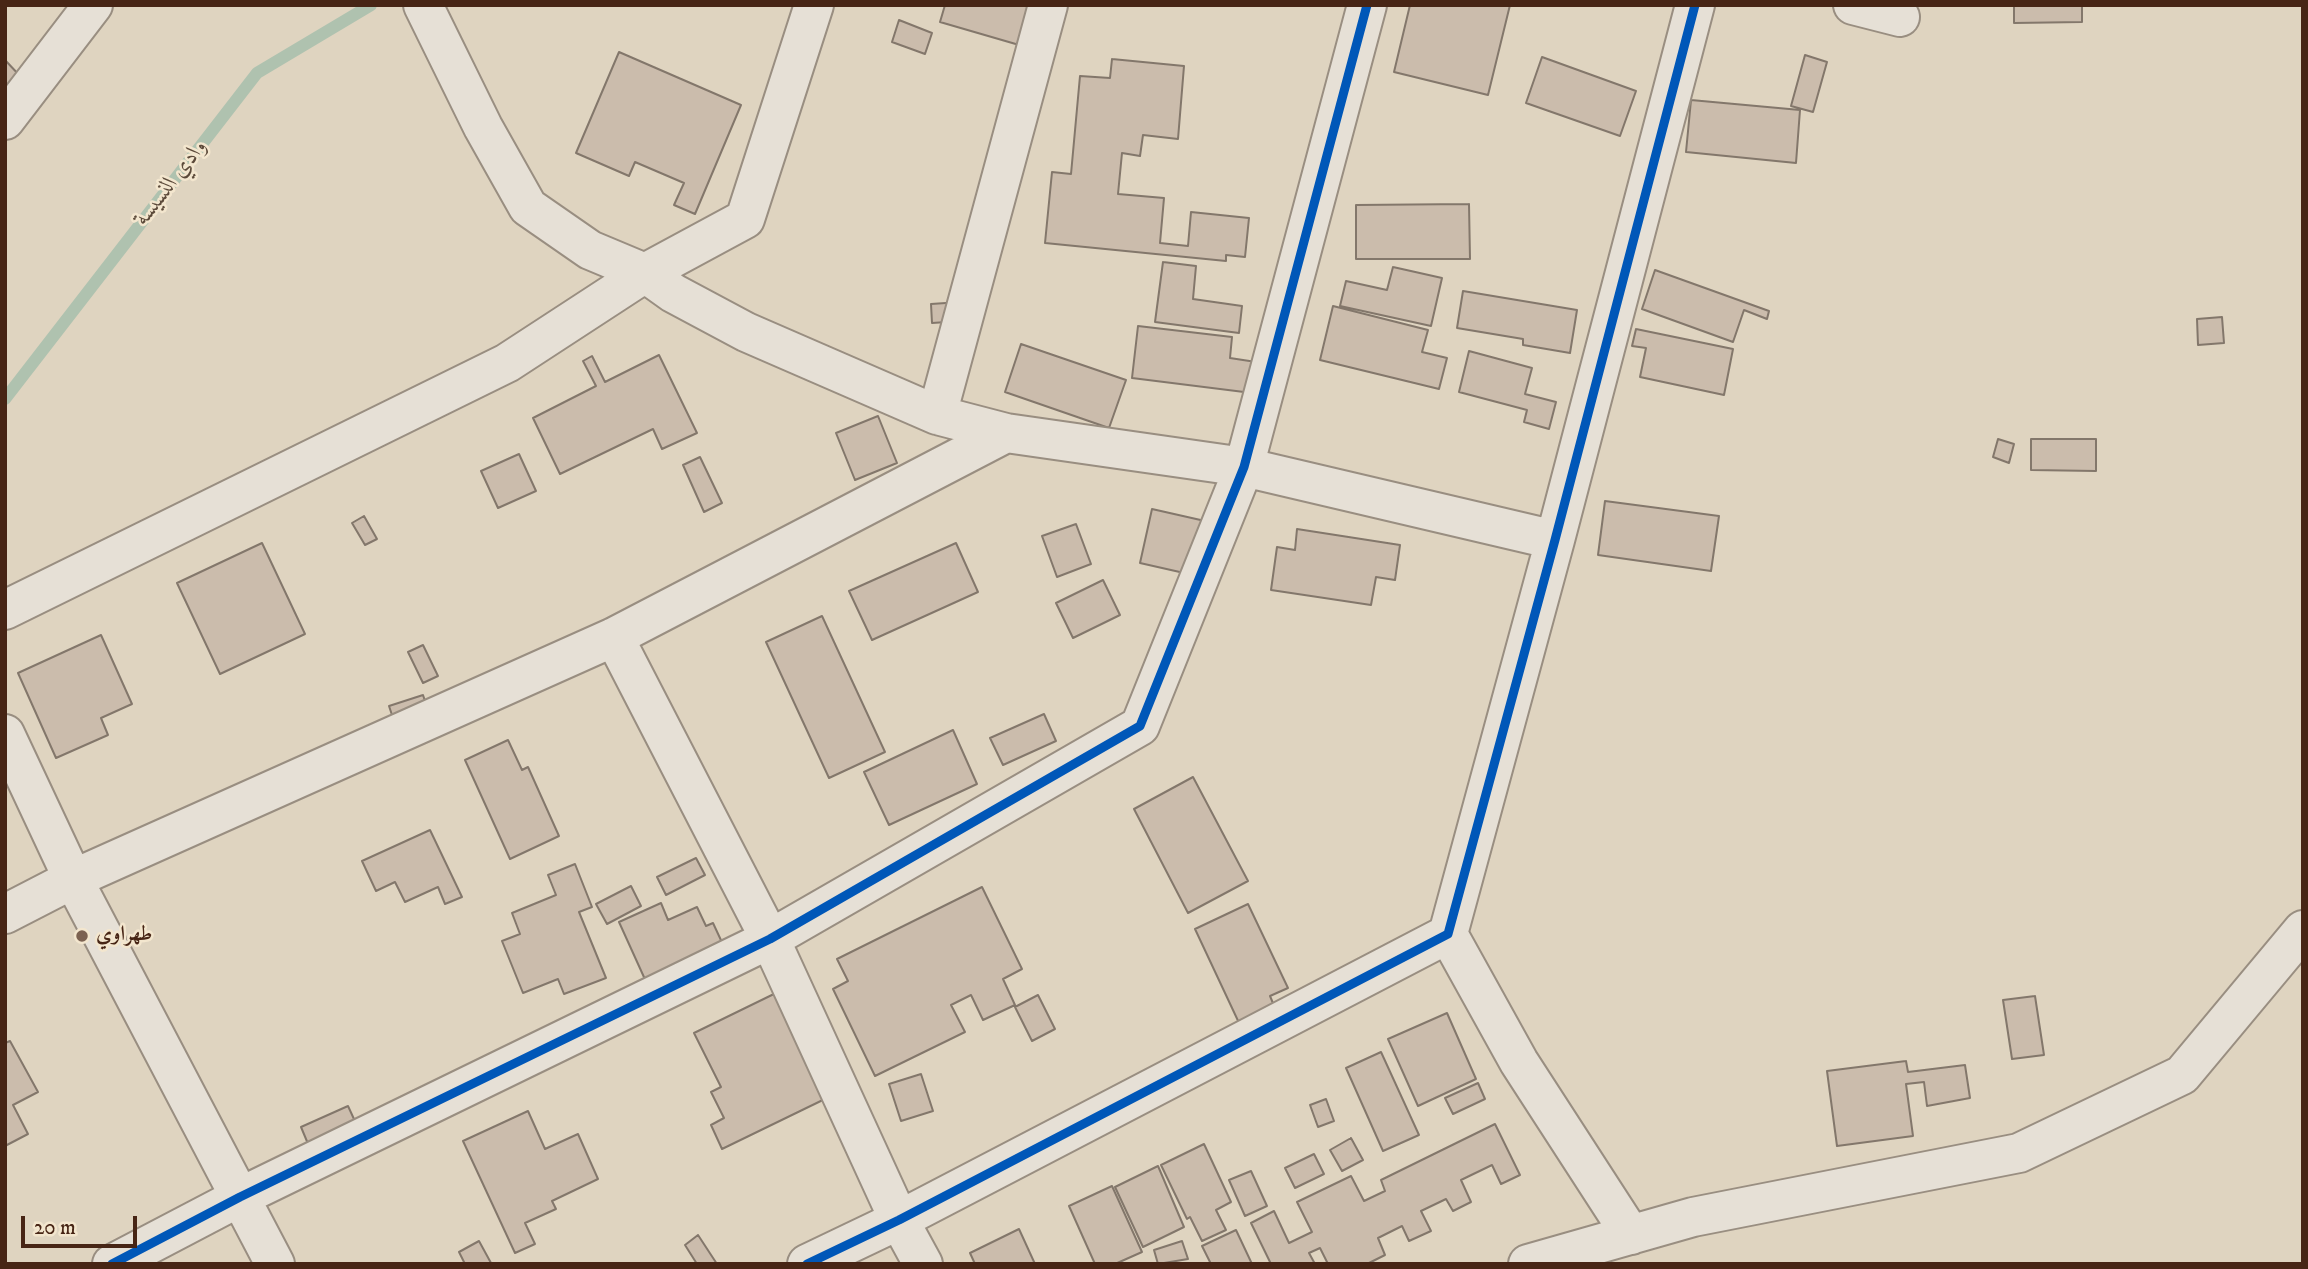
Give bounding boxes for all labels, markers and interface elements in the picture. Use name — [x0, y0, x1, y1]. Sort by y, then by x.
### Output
water label: وادي النسيسة — [130, 134, 214, 232]
place label: طهراوي — [96, 923, 152, 949]
marker: طهراوي — [74, 928, 90, 944]
scale bar — [24, 1202, 140, 1246]
text: 20 m — [34, 1215, 76, 1241]

